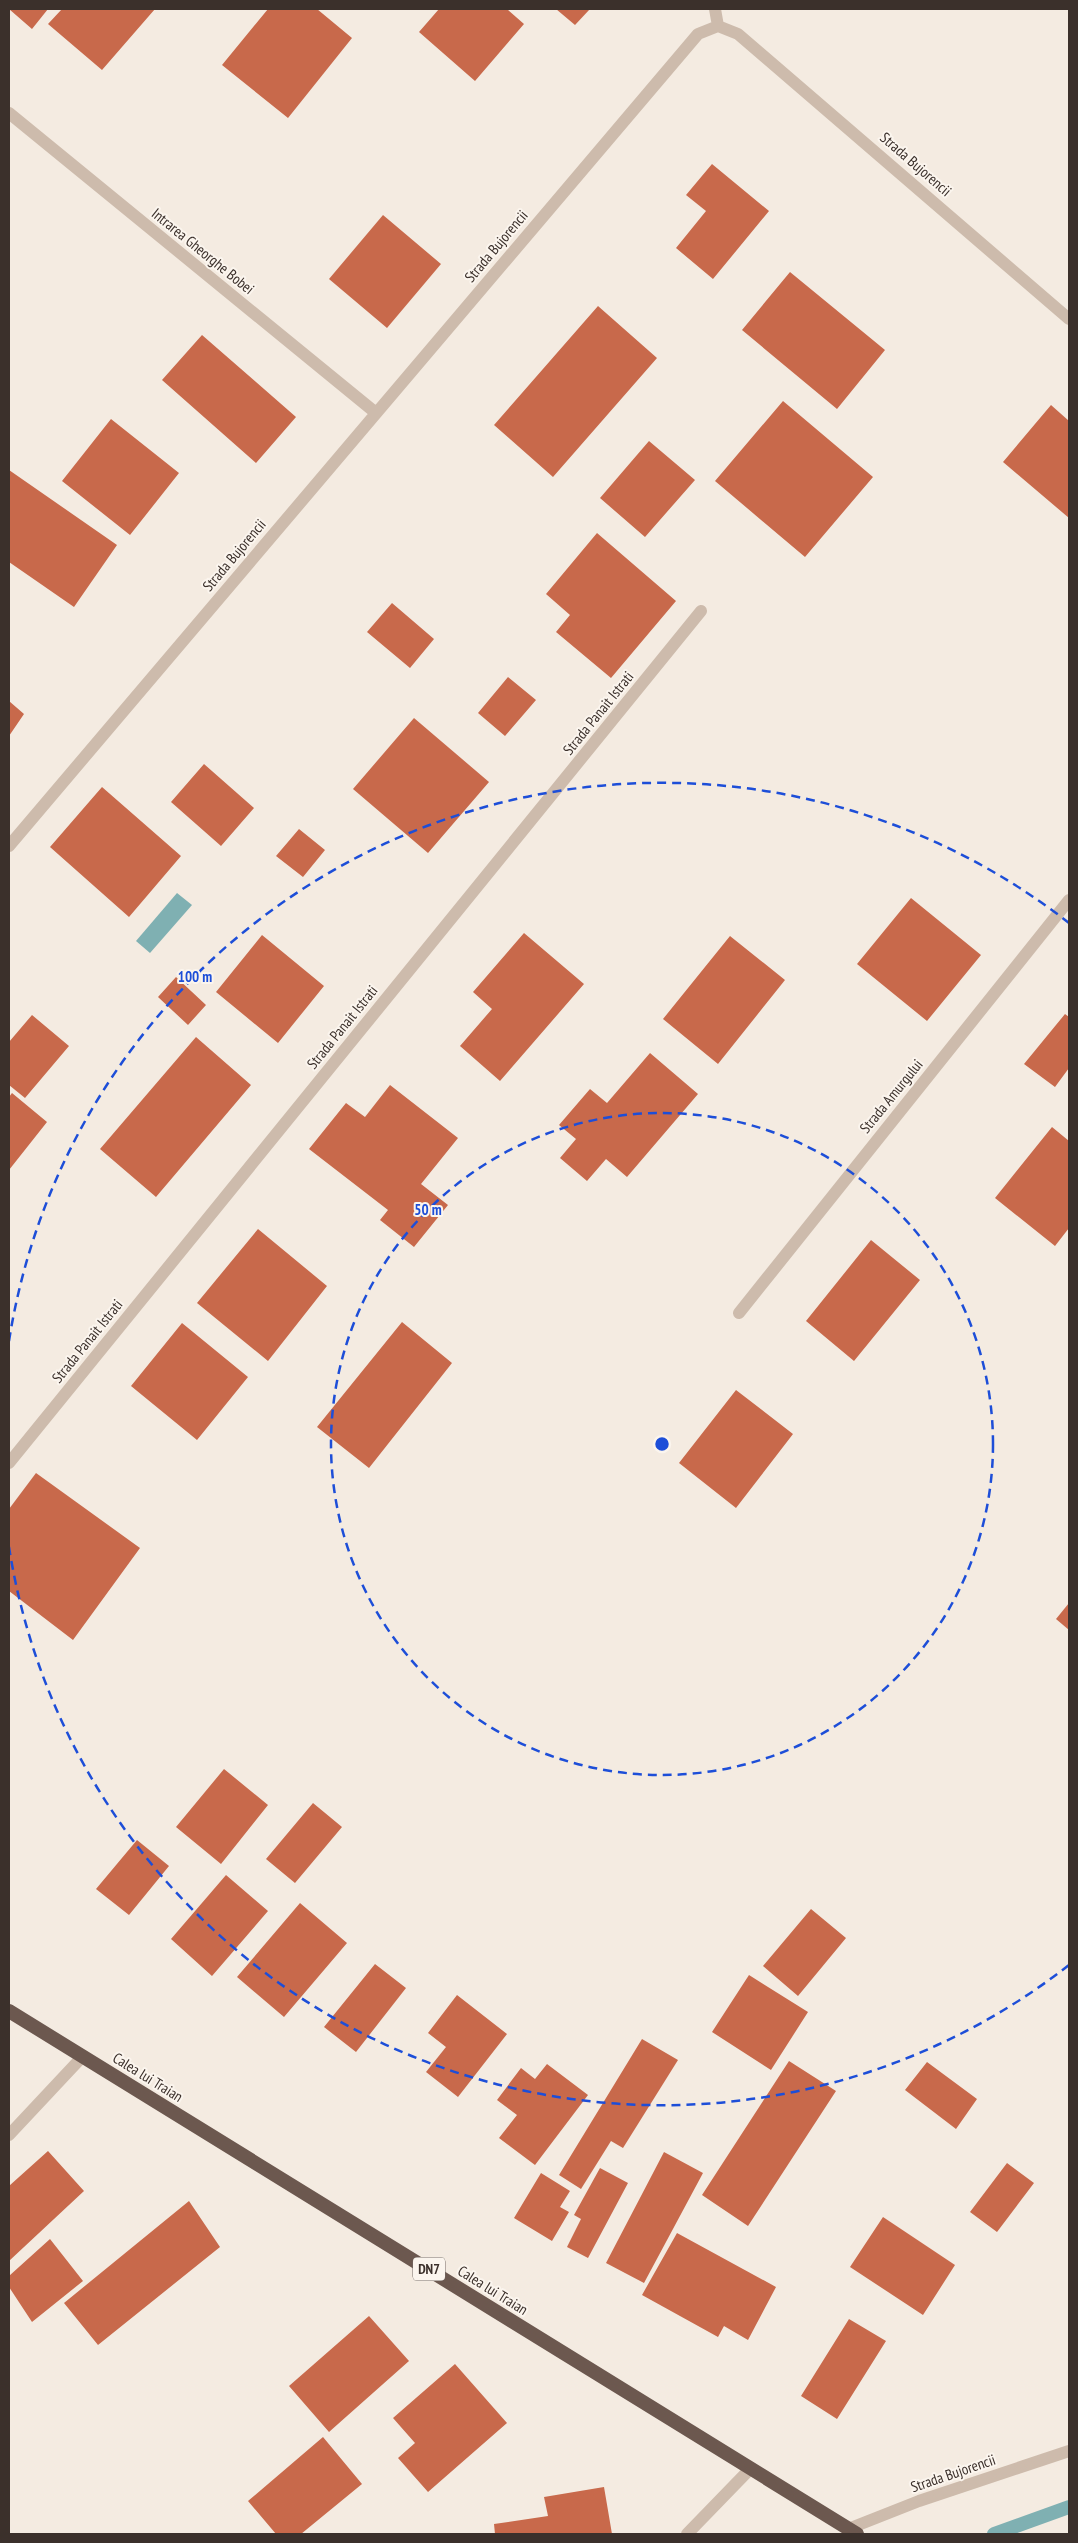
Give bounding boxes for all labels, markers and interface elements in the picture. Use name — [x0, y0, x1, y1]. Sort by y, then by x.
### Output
street label: Strada Bujorencii — [876, 128, 956, 200]
street label: Intrarea Gheorghe Bobei — [148, 204, 258, 298]
street label: Strada Bujorencii — [460, 206, 532, 286]
street label: Strada Bujorencii — [198, 515, 270, 595]
street label: Strada Panait Istrati — [559, 667, 637, 759]
text: 100 m — [178, 967, 212, 986]
street label: Strada Panait Istrati — [303, 981, 381, 1073]
street label: Strada Amurgului — [855, 1055, 927, 1137]
text: 50 m — [414, 1200, 442, 1219]
street label: Strada Panait Istrati — [48, 1295, 126, 1387]
centre of rings — [653, 1435, 671, 1453]
street label: Calea lui Traian — [109, 2048, 187, 2106]
road number: DN7 — [413, 2258, 445, 2280]
street label: Calea lui Traian — [454, 2261, 532, 2319]
street label: Strada Bujorencii — [908, 2450, 998, 2496]

